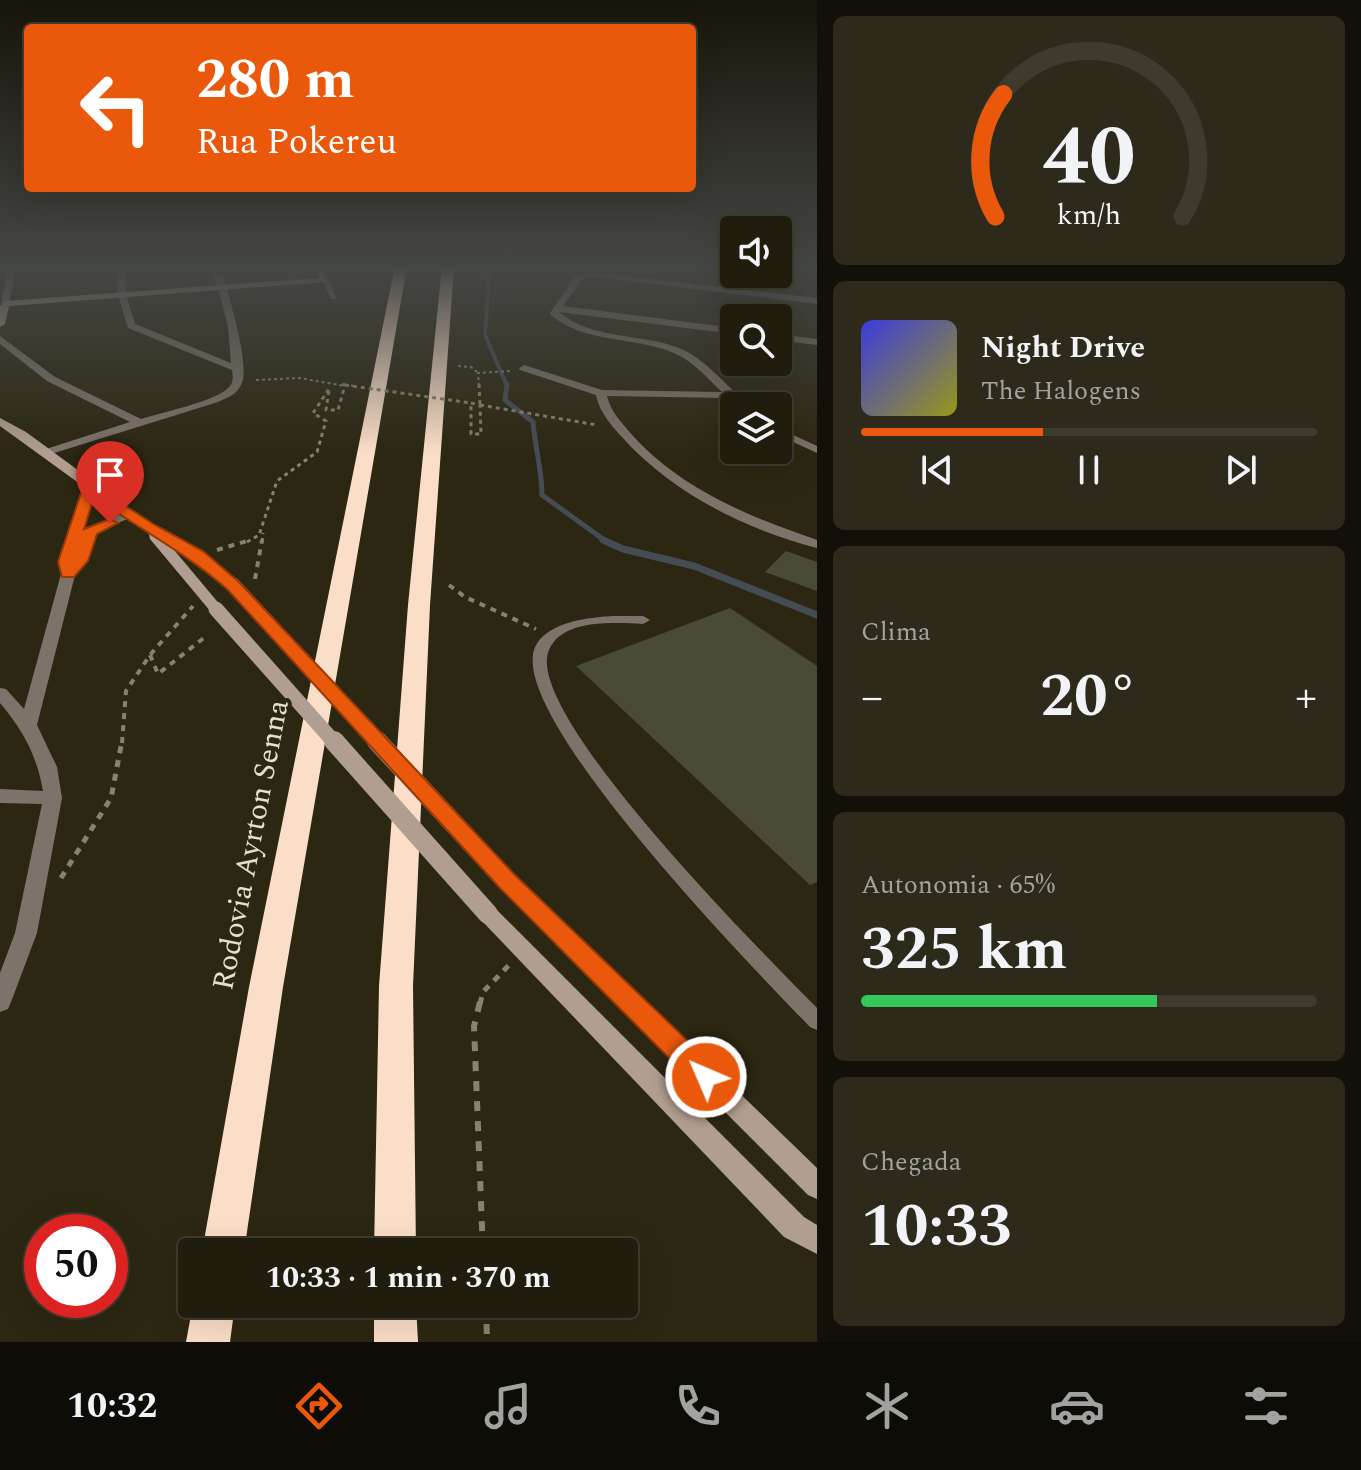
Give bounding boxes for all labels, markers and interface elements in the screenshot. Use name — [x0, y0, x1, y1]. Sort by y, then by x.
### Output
text: 280 m — [196, 38, 355, 123]
icon: left — [64, 56, 168, 160]
text: 40 — [1042, 94, 1136, 221]
text: Rua Pokereu — [196, 115, 397, 170]
text: km/h — [1057, 194, 1121, 237]
map controls — [720, 216, 792, 464]
button: sound — [720, 216, 792, 288]
button: search — [720, 304, 792, 376]
text: Night Drive — [981, 325, 1145, 371]
text: The Halogens — [981, 371, 1141, 411]
button: layers — [720, 392, 792, 464]
pin — [76, 441, 144, 523]
icon: previous — [915, 448, 959, 492]
icon: pause — [1067, 448, 1111, 492]
icon: next — [1219, 448, 1263, 492]
icon: arrive — [88, 453, 132, 497]
text: Clima — [861, 612, 931, 652]
text: 20° — [1040, 651, 1138, 743]
text: − — [861, 664, 883, 731]
text: + — [1295, 664, 1317, 731]
street label: Rodovia Ayrton Senna — [200, 696, 302, 994]
text: Autonomia · 65% — [861, 865, 1055, 905]
text: 325 km — [861, 904, 1067, 996]
position arrow — [664, 1035, 748, 1119]
text: Chegada — [861, 1142, 962, 1182]
text: 10:33 — [861, 1181, 1012, 1273]
speed limit sign: 50 — [24, 1214, 128, 1318]
text: 10:33 · 1 min · 370 m — [265, 1255, 551, 1301]
icon: directions — [291, 1378, 347, 1434]
icon: music — [480, 1378, 536, 1434]
icon: phone — [670, 1378, 726, 1434]
icon: climate — [859, 1378, 915, 1434]
icon: car — [1049, 1378, 1105, 1434]
icon: filters — [1238, 1378, 1294, 1434]
text: 10:32 — [67, 1379, 157, 1434]

